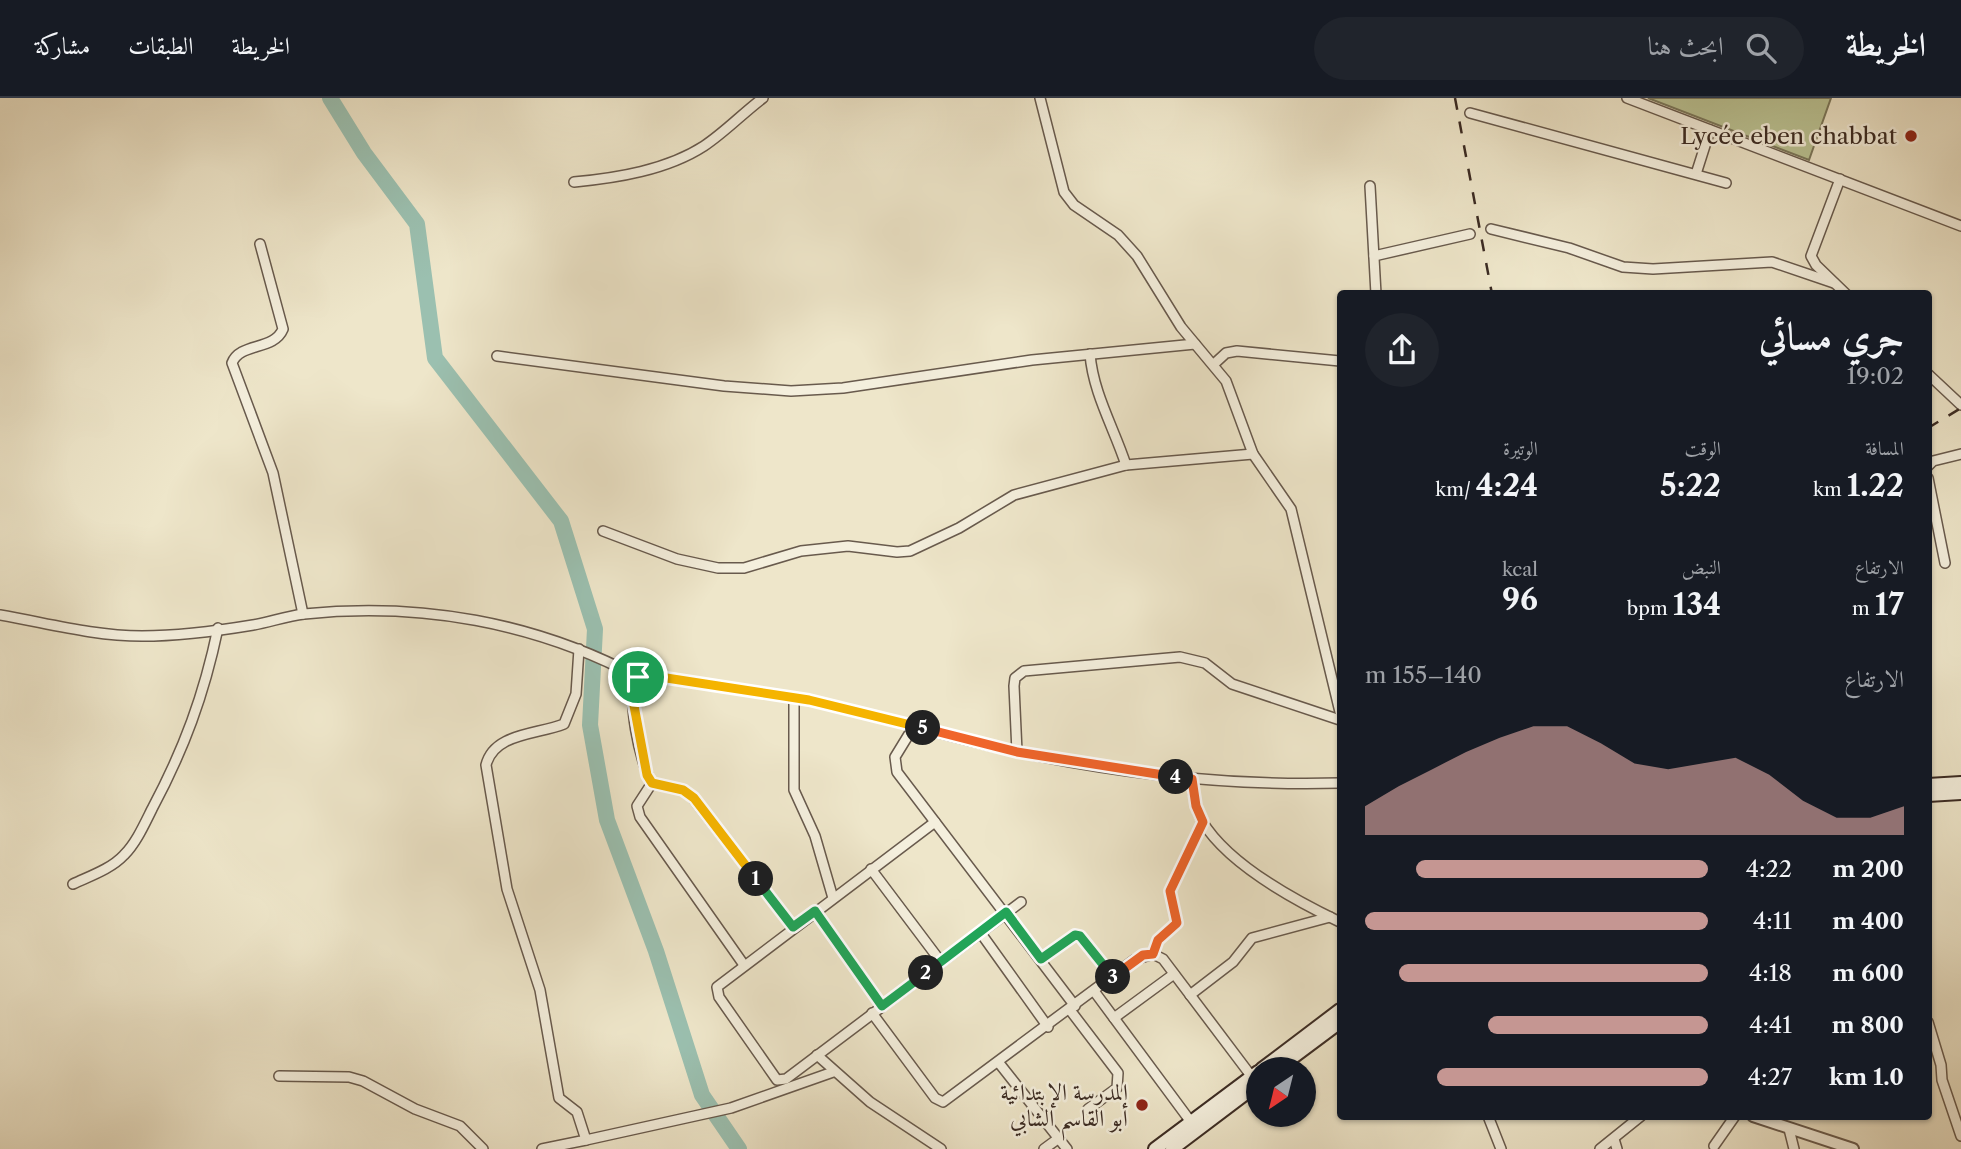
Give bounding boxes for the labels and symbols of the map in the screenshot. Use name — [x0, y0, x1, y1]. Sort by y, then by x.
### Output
place label: Lycée eben chabbat — [1680, 122, 1897, 150]
marker: Lycée eben chabbat — [1903, 128, 1919, 144]
pin — [608, 647, 668, 707]
pin: 5 — [906, 710, 940, 746]
pin: 4 — [1158, 760, 1194, 794]
pin: 1 — [738, 862, 774, 896]
pin: 2 — [908, 956, 944, 990]
pin: 3 — [1096, 960, 1130, 994]
north arrow — [1246, 1057, 1316, 1127]
place label: المدرسة الإبتدائية أبو القاسم الشابي — [1000, 1078, 1129, 1141]
marker: المدرسة الإبتدائية أبو القاسم الشابي — [1134, 1097, 1150, 1113]

